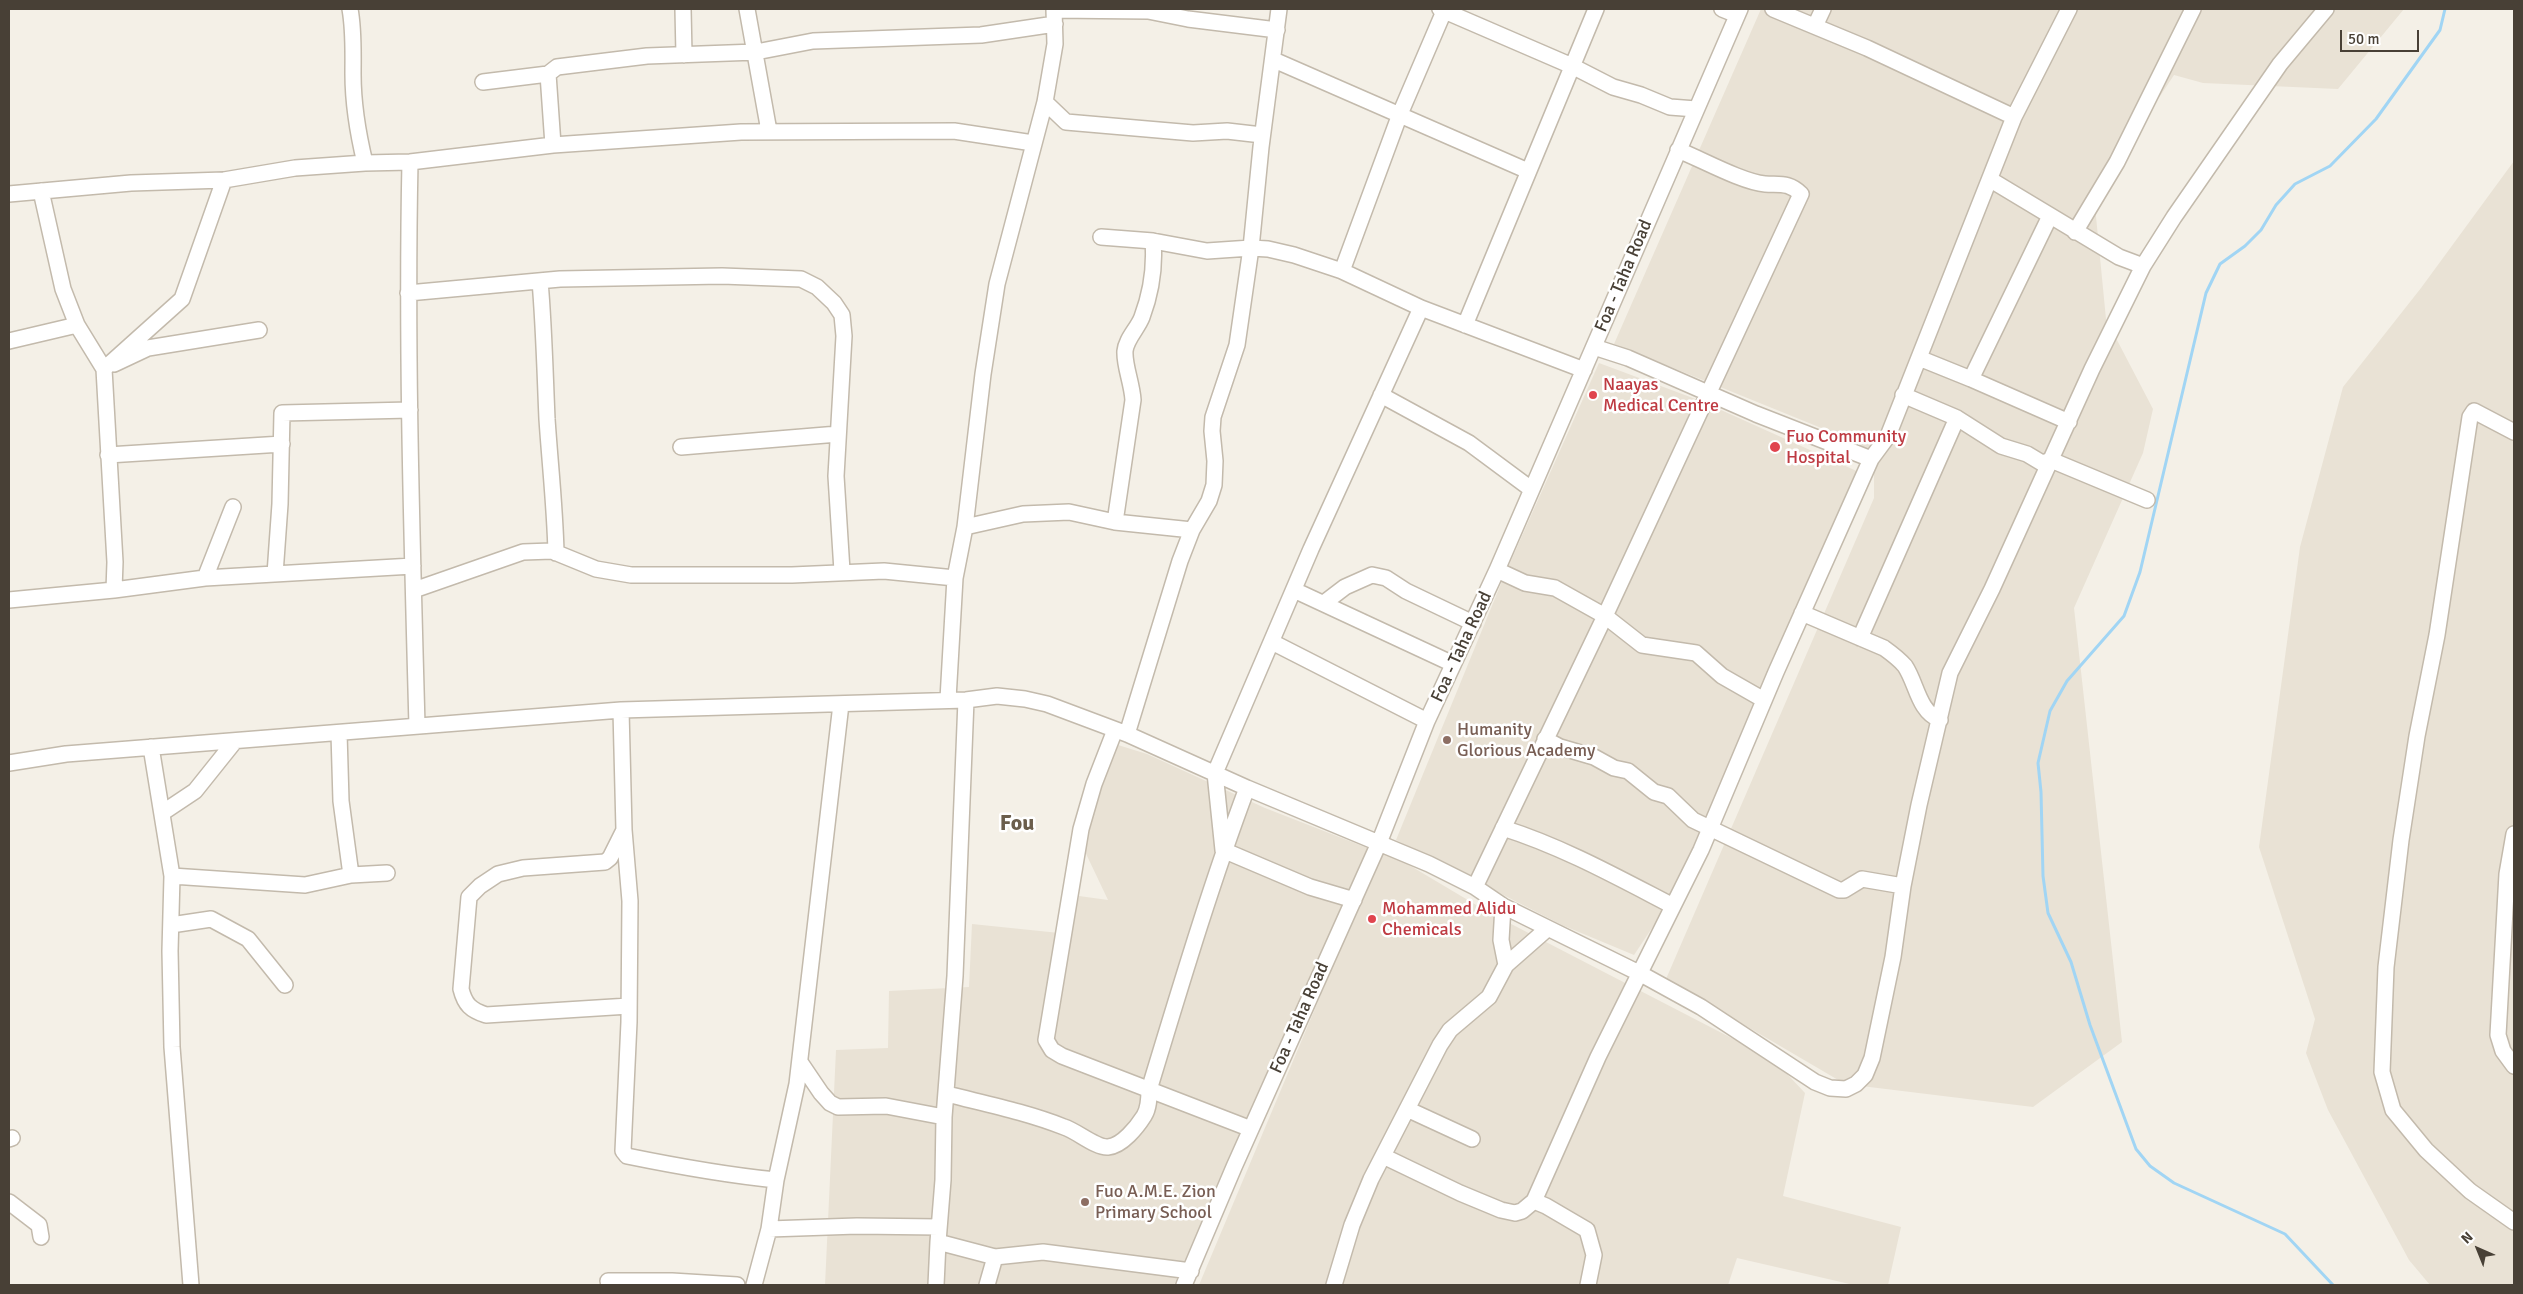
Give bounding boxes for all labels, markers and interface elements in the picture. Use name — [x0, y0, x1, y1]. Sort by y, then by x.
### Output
scale bar — [2343, 20, 2422, 52]
text: 50 m — [2348, 30, 2379, 48]
street label: Foa - Taha Road — [1591, 217, 1657, 335]
place label: Naayas Medical Centre — [1603, 374, 1719, 416]
marker: Naayas Medical Centre — [1587, 389, 1599, 401]
place label: Fuo Community Hospital — [1786, 426, 1906, 468]
marker: Fuo Community Hospital — [1768, 440, 1782, 454]
street label: Foa - Taha Road — [1427, 588, 1497, 706]
place label: Humanity Glorious Academy — [1457, 719, 1595, 762]
marker: Humanity Glorious Academy — [1441, 734, 1453, 746]
district label: Fou — [1000, 811, 1034, 837]
place label: Mohammed Alidu Chemicals — [1382, 898, 1516, 941]
marker: Mohammed Alidu Chemicals — [1366, 913, 1378, 925]
street label: Foa - Taha Road — [1266, 959, 1334, 1077]
place label: Fuo A.M.E. Zion Primary School — [1095, 1181, 1216, 1224]
marker: Fuo A.M.E. Zion Primary School — [1079, 1196, 1091, 1208]
north arrow — [2453, 1224, 2503, 1274]
text: N — [2458, 1228, 2477, 1247]

